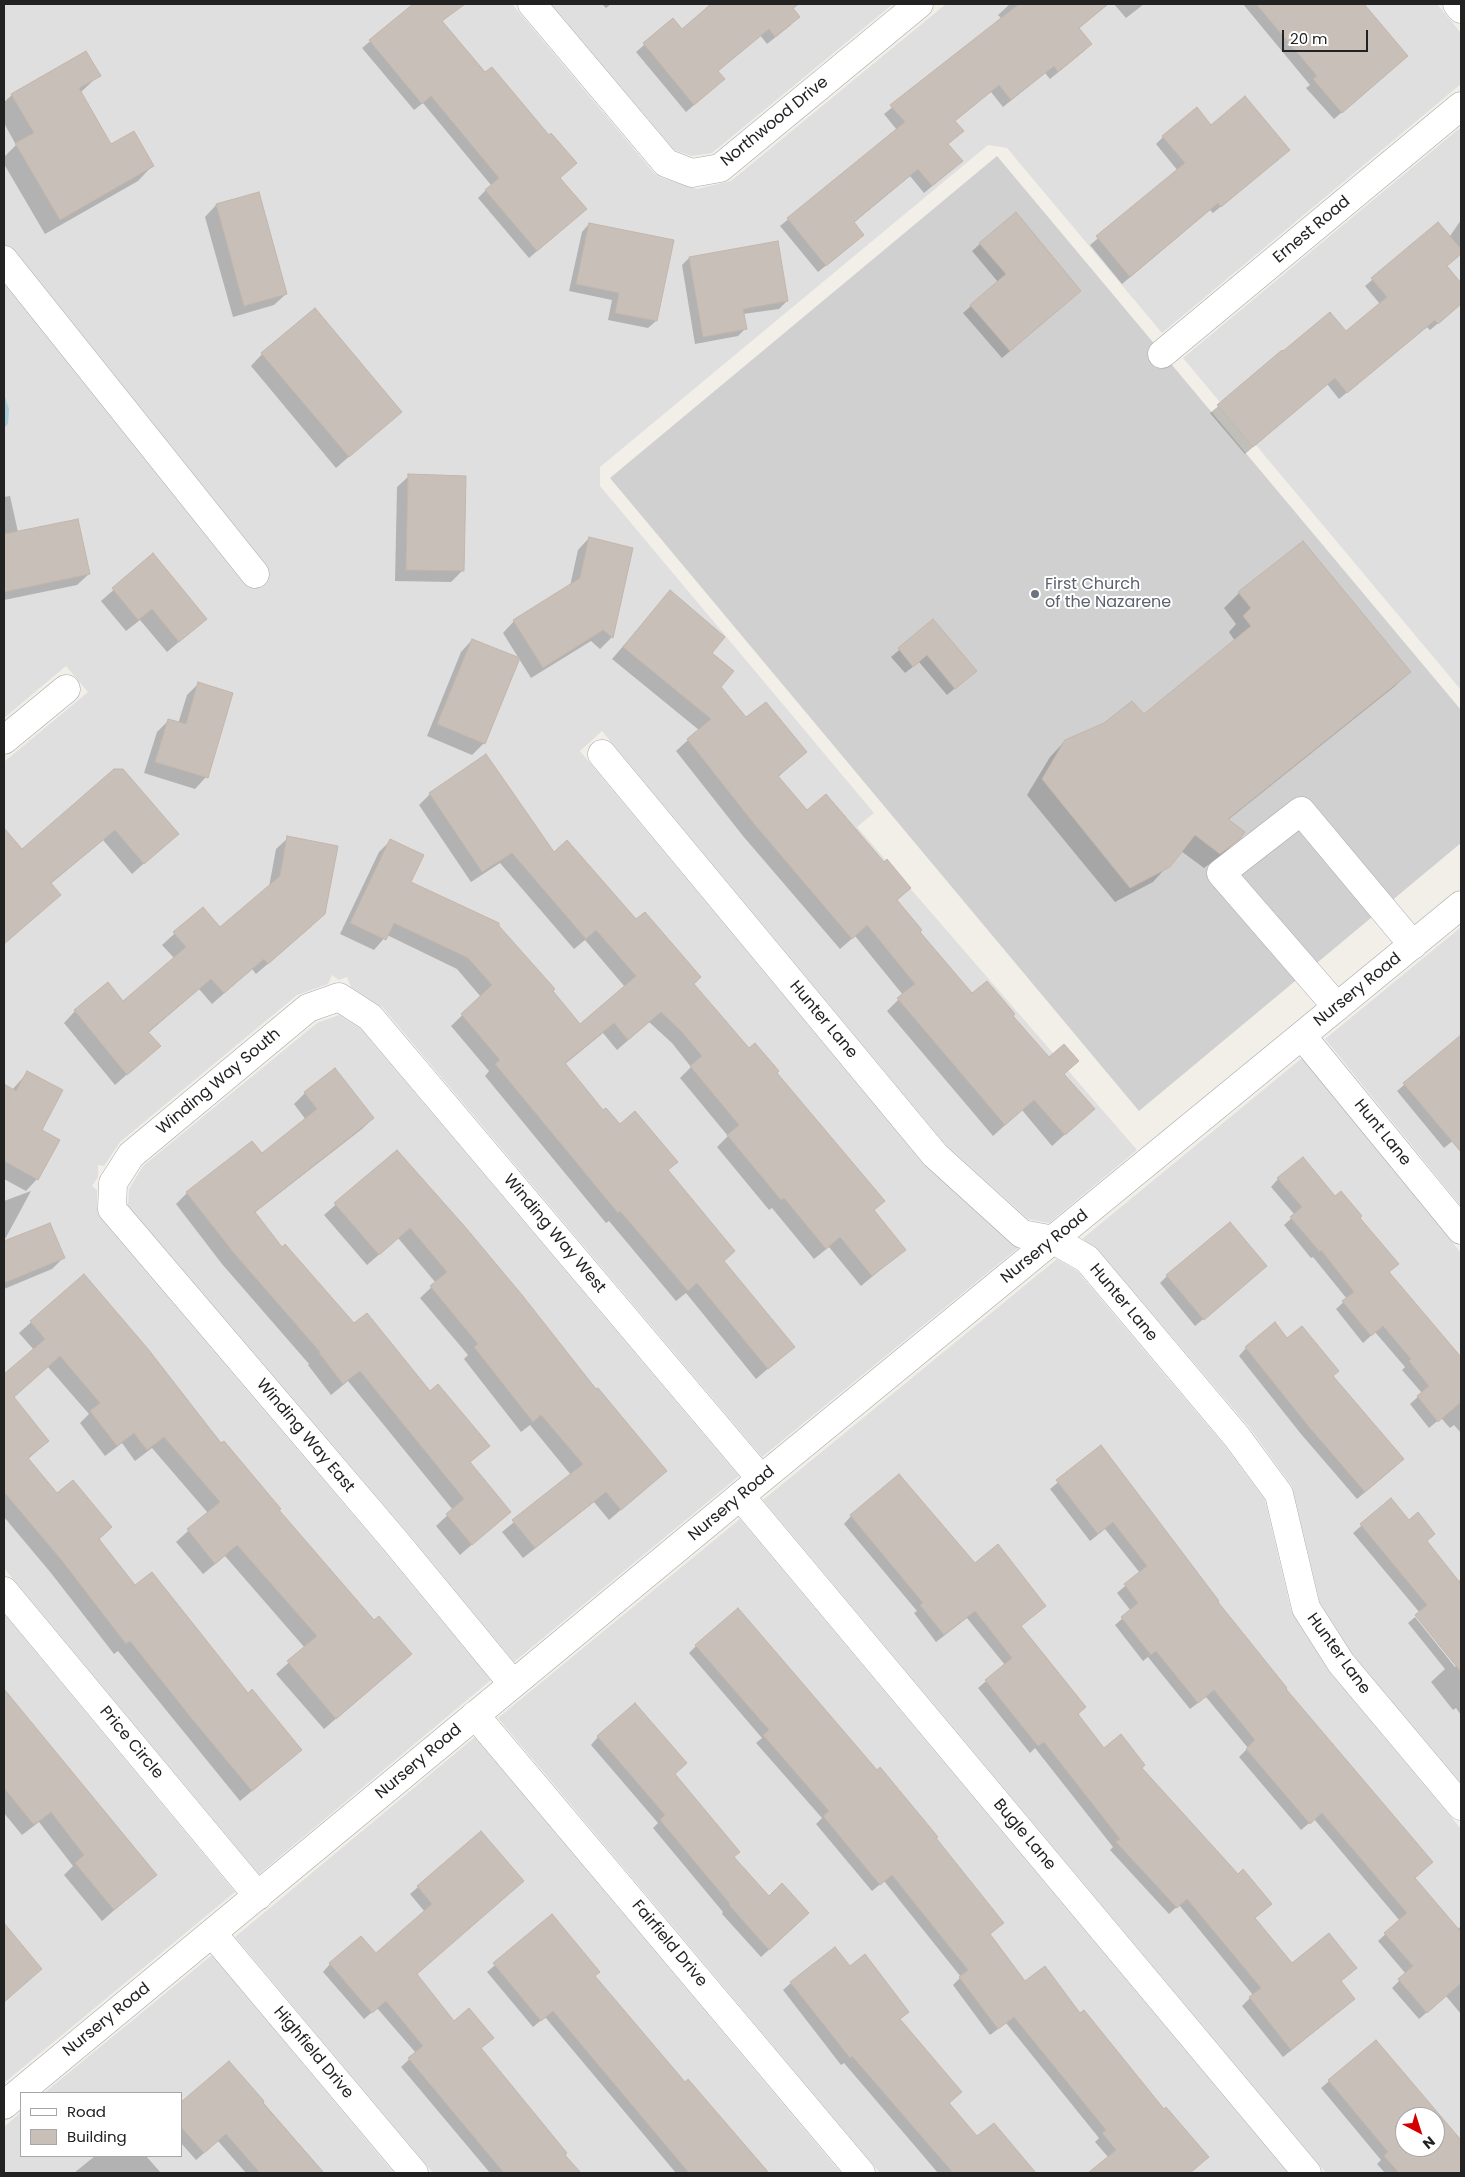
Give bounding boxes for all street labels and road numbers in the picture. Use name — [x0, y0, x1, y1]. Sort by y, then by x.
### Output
street label: Northwood Drive — [718, 73, 832, 171]
street label: Ernest Road — [1270, 192, 1354, 268]
street label: Nursery Road — [1311, 949, 1405, 1031]
street label: Hunter Lane — [785, 977, 861, 1063]
street label: Winding Way South — [153, 1025, 285, 1139]
street label: Hunt Lane — [1350, 1096, 1414, 1170]
street label: Winding Way West — [499, 1171, 609, 1297]
street label: Nursery Road — [998, 1206, 1092, 1288]
street label: Hunter Lane — [1085, 1260, 1161, 1346]
street label: Winding Way East — [252, 1375, 358, 1497]
street label: Nursery Road — [685, 1462, 779, 1546]
street label: Hunter Lane — [1302, 1610, 1374, 1698]
street label: Price Circle — [95, 1703, 167, 1783]
street label: Nursery Road — [372, 1720, 466, 1804]
street label: Bugle Lane — [989, 1796, 1059, 1874]
street label: Fairfield Drive — [627, 1897, 711, 1991]
street label: Nursery Road — [60, 1979, 154, 2061]
street label: Highfield Drive — [269, 2003, 357, 2103]

